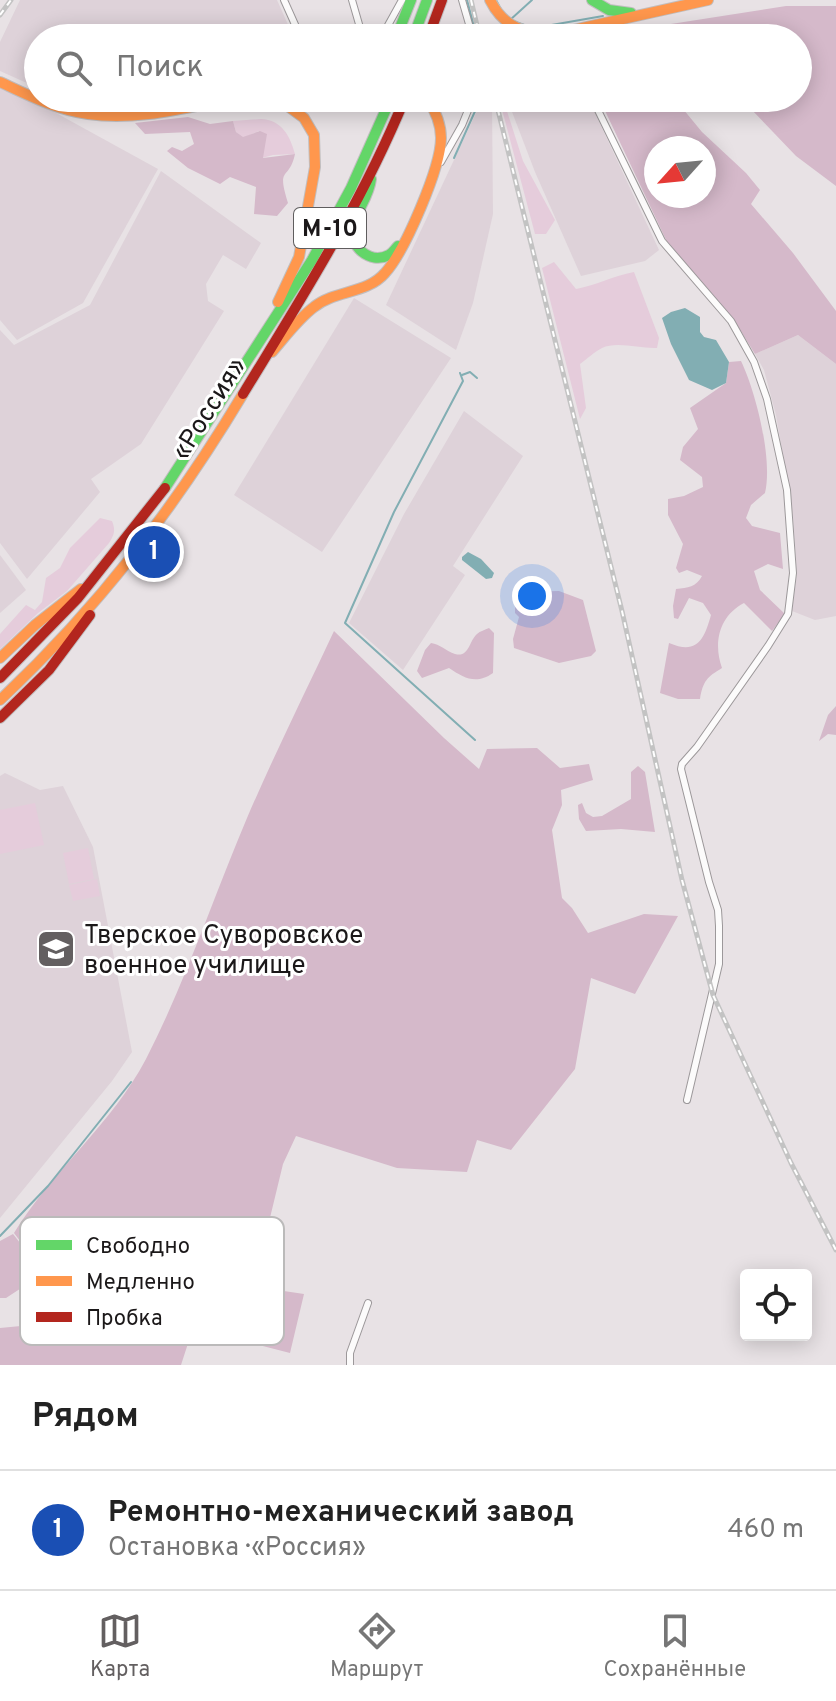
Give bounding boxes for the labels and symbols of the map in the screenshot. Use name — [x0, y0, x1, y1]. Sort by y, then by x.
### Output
north arrow — [644, 136, 716, 208]
road number: М-10 — [294, 208, 366, 248]
street label: «Россия» — [166, 352, 254, 467]
pin: 1 — [128, 522, 180, 582]
your location — [512, 576, 552, 616]
place label: Тверское Суворовское военное училище — [84, 920, 363, 983]
school or university icon: Тверское Суворовское военное училище — [35, 928, 77, 970]
legend — [20, 1217, 284, 1345]
text: Свободно — [86, 1234, 190, 1261]
text: Медленно — [86, 1270, 195, 1297]
text: Пробка — [86, 1306, 163, 1333]

